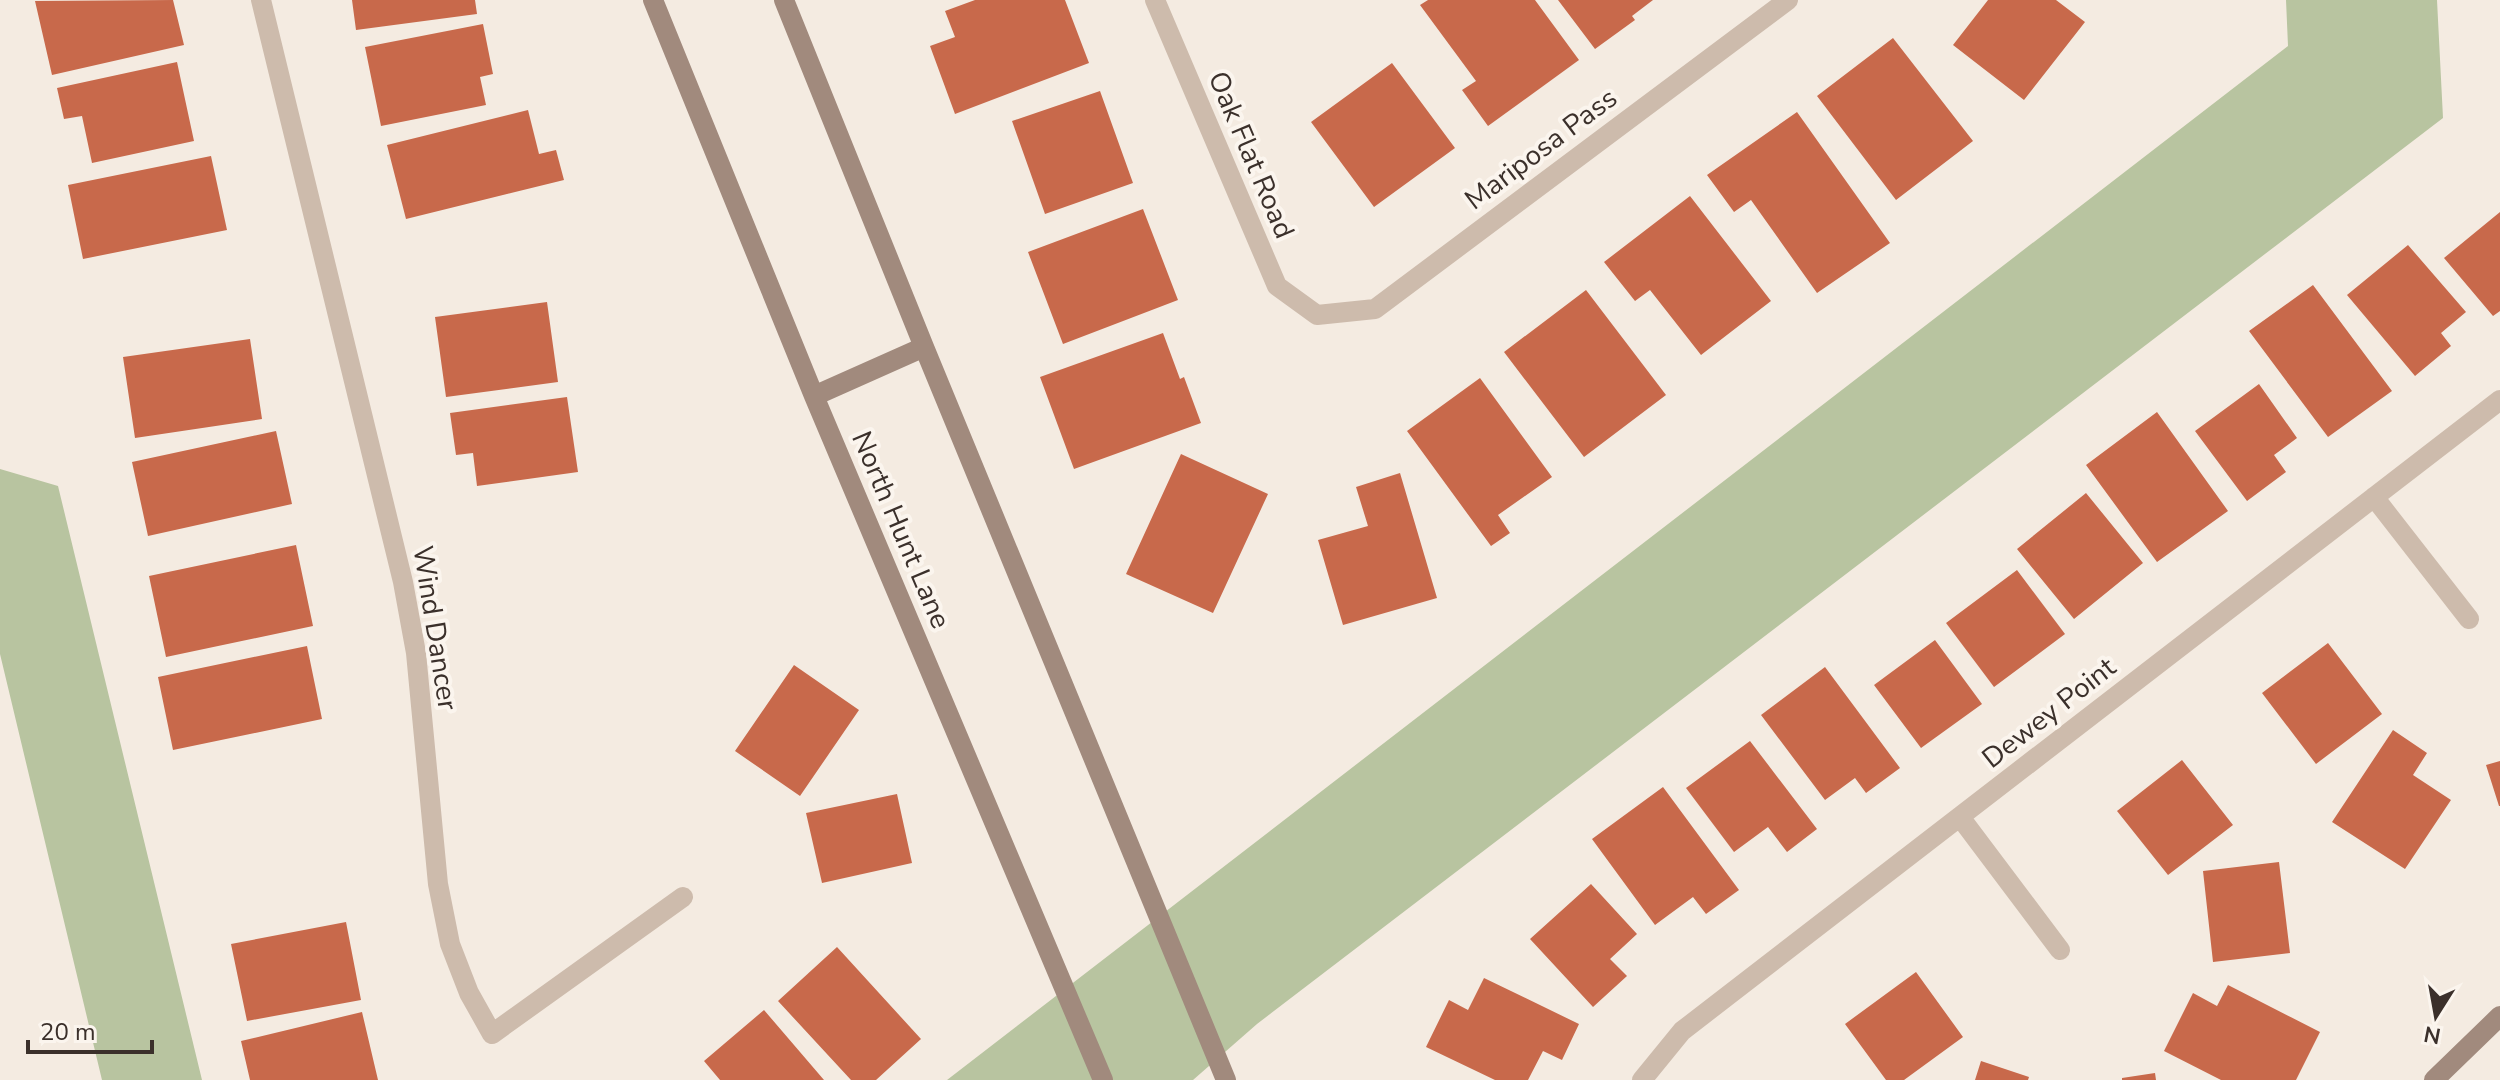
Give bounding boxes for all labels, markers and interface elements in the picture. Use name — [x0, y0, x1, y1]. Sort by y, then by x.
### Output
street label: Oak Flat Road — [1199, 66, 1303, 244]
street label: Mariposa Pass — [1457, 79, 1625, 219]
street label: North Hunt Lane — [842, 426, 960, 634]
street label: Wind Dancer — [403, 543, 467, 713]
street label: Dewey Point — [1974, 649, 2124, 777]
north arrow — [2396, 976, 2476, 1056]
scale bar — [28, 1004, 152, 1054]
text: 20 m — [40, 1016, 96, 1048]
text: N — [2421, 1018, 2443, 1051]

